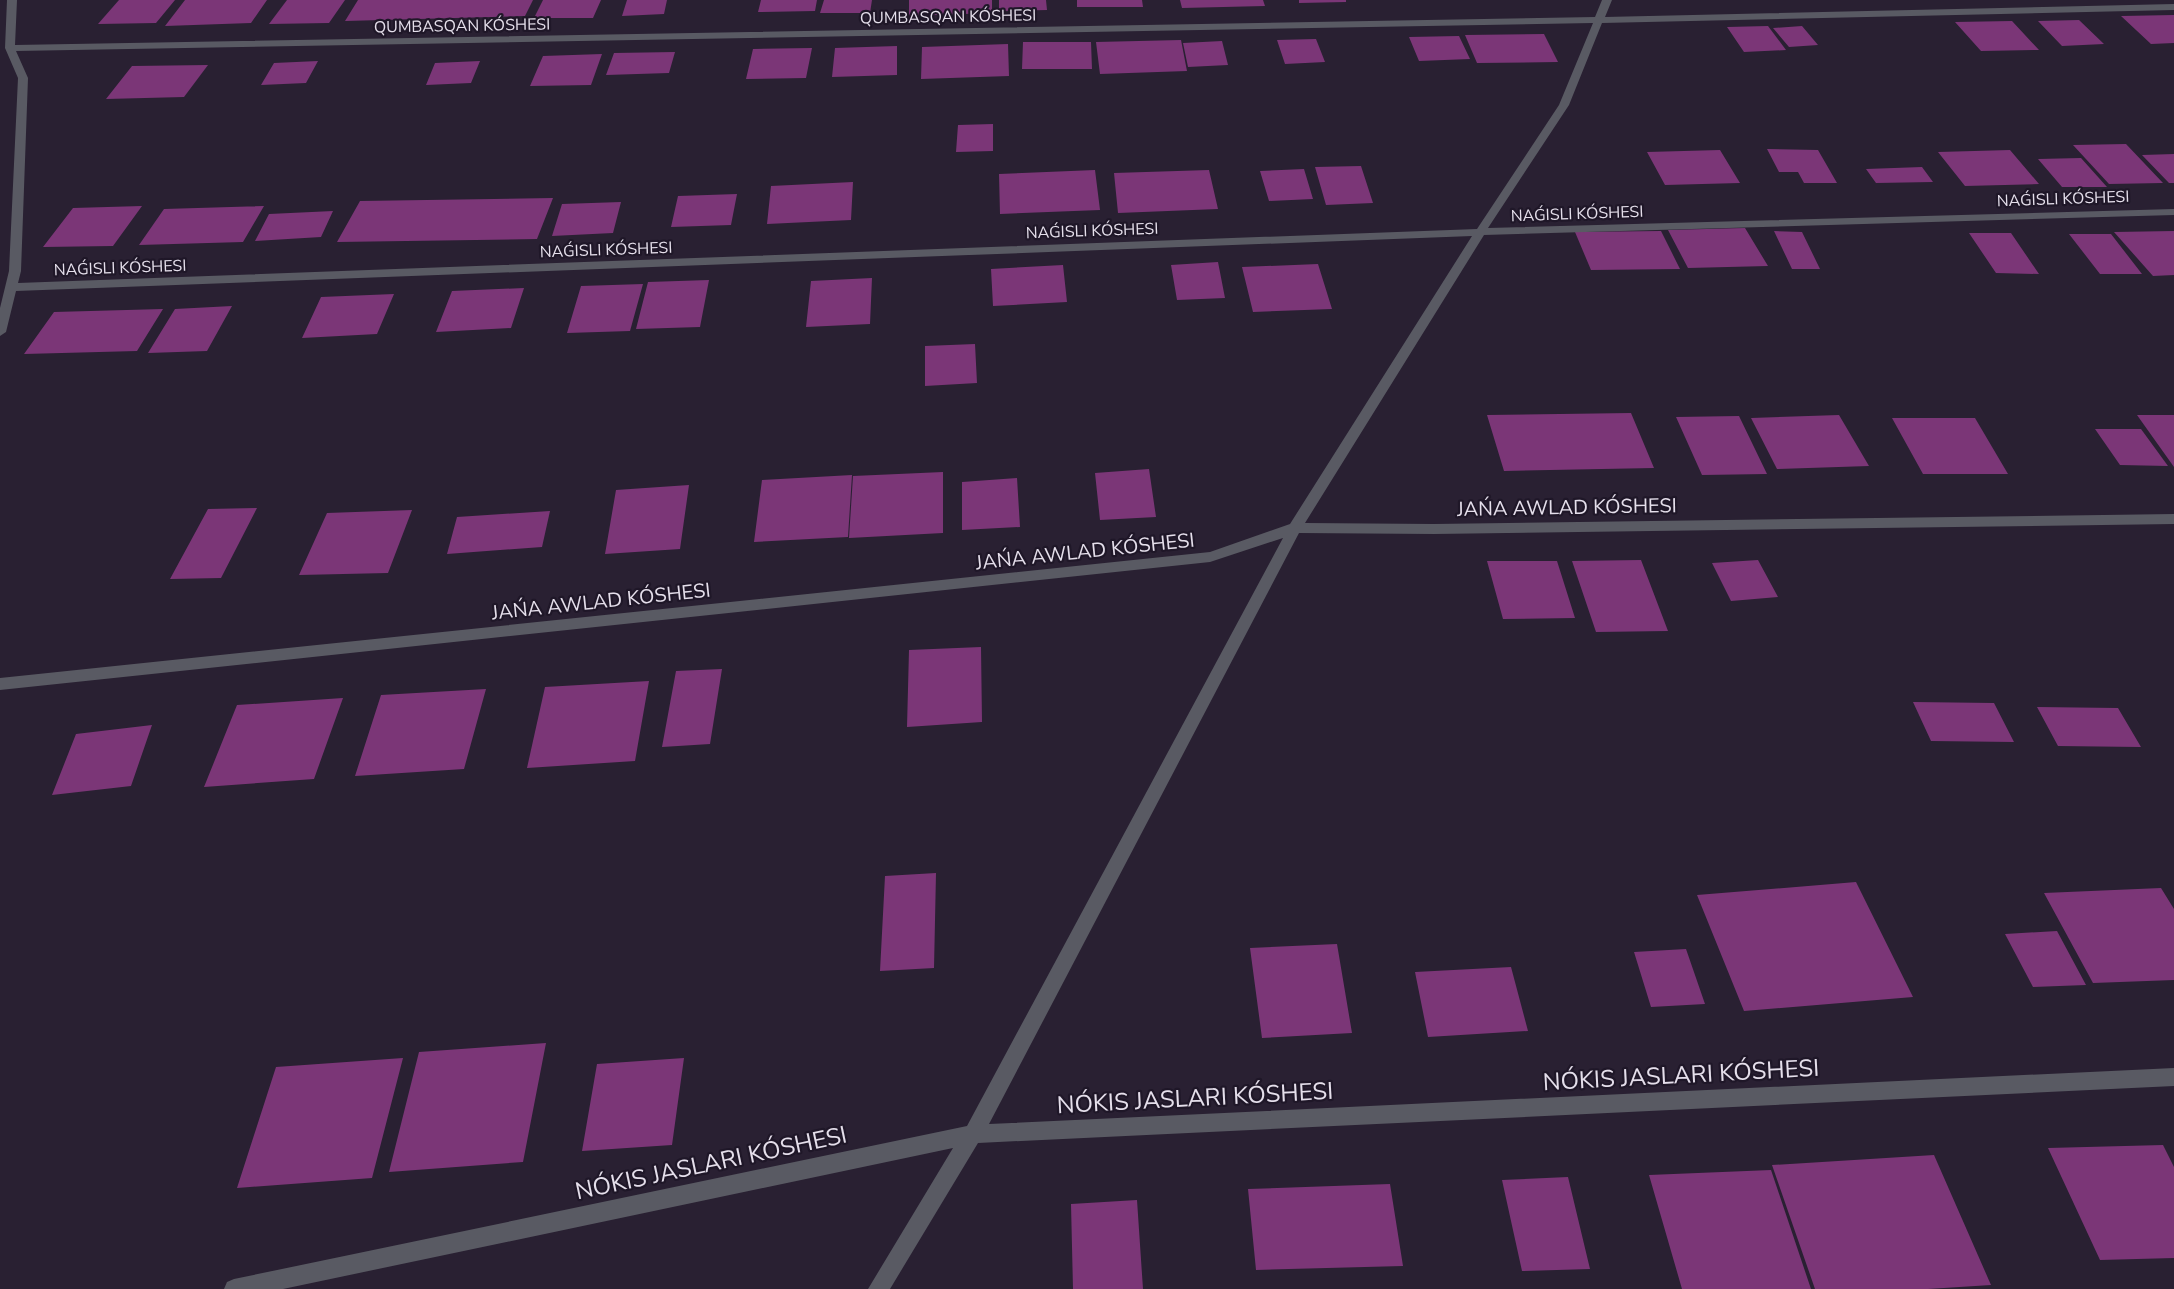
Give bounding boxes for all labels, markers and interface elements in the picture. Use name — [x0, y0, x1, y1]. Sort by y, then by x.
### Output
street label: QUMBASQAN KÓSHESI — [860, 4, 1036, 30]
street label: QUMBASQAN KÓSHESI — [374, 13, 550, 39]
street label: NAǴISLI KÓSHESI — [1996, 186, 2130, 212]
street label: NAǴISLI KÓSHESI — [1510, 201, 1644, 227]
street label: NAǴISLI KÓSHESI — [1025, 218, 1159, 244]
street label: NAǴISLI KÓSHESI — [539, 237, 673, 263]
street label: NAǴISLI KÓSHESI — [53, 255, 187, 281]
street label: JAŃA AWLAD KÓSHESI — [1456, 492, 1677, 523]
street label: JAŃA AWLAD KÓSHESI — [973, 527, 1196, 577]
street label: JAŃA AWLAD KÓSHESI — [489, 577, 712, 627]
street label: NÓKIS JASLARI KÓSHESI — [1542, 1052, 1820, 1098]
street label: NÓKIS JASLARI KÓSHESI — [1056, 1075, 1334, 1121]
street label: NÓKIS JASLARI KÓSHESI — [572, 1119, 850, 1207]

